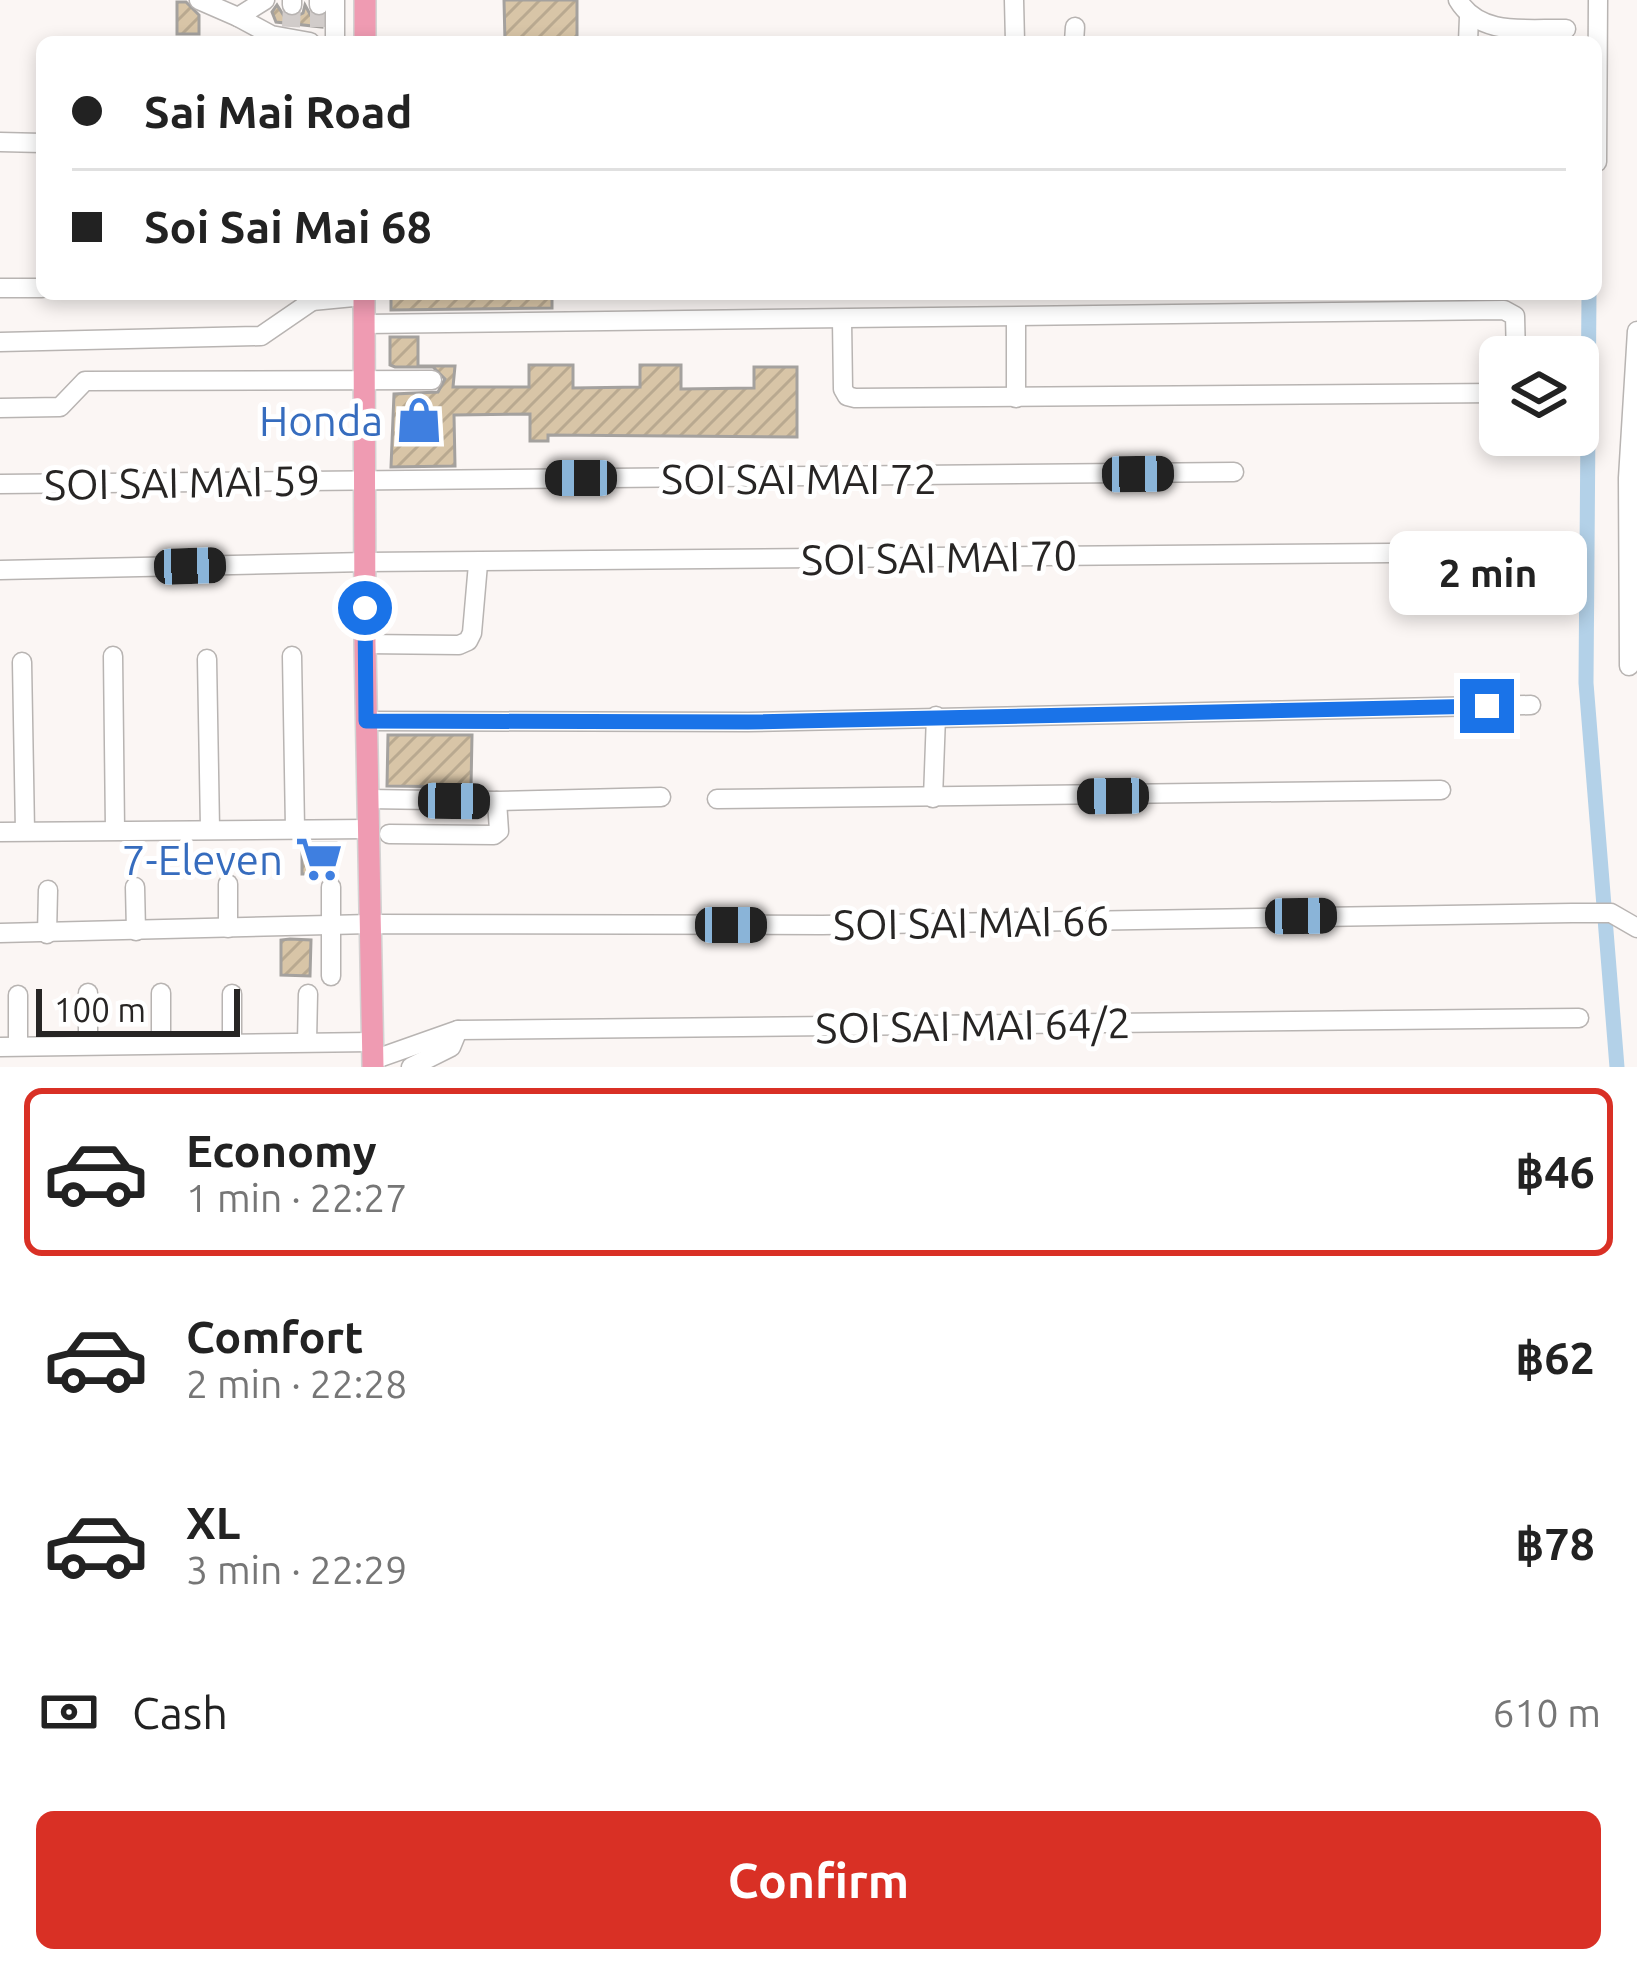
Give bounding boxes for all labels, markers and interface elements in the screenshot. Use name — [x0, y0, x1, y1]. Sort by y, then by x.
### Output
text: Sai Mai Road — [144, 86, 412, 137]
text: Soi Sai Mai 68 — [144, 201, 432, 252]
map controls — [1479, 336, 1599, 456]
button: layers — [1479, 336, 1599, 456]
shop icon: Honda — [394, 395, 444, 445]
place label: Honda — [259, 397, 383, 444]
street label: SOI SAI MAI 72 — [661, 455, 937, 502]
car — [1102, 455, 1174, 493]
street label: SOI SAI MAI 59 — [44, 456, 320, 508]
car — [545, 460, 617, 496]
street label: SOI SAI MAI 70 — [801, 531, 1077, 583]
callout: 2 min — [1388, 532, 1586, 616]
car — [153, 547, 227, 585]
text: 2 min — [1439, 551, 1537, 594]
route start — [338, 581, 392, 635]
route end — [1460, 679, 1514, 733]
car — [1077, 777, 1149, 815]
car — [418, 782, 490, 820]
supermarket icon: 7-Eleven — [294, 834, 344, 884]
place label: 7-Eleven — [122, 836, 283, 883]
street label: SOI SAI MAI 66 — [833, 896, 1109, 948]
car — [1265, 897, 1337, 935]
car — [695, 907, 767, 943]
scale bar — [36, 983, 240, 1036]
text: 100 m — [54, 991, 146, 1028]
street label: SOI SAI MAI 64/2 — [815, 999, 1131, 1051]
icon: car — [42, 1118, 150, 1226]
text: Economy — [186, 1125, 377, 1176]
text: ฿46 — [1516, 1146, 1595, 1197]
text: 1 min · 22:27 — [186, 1176, 407, 1219]
icon: car — [42, 1304, 150, 1412]
text: Comfort — [186, 1311, 363, 1362]
text: ฿62 — [1516, 1332, 1595, 1383]
text: 2 min · 22:28 — [186, 1362, 407, 1405]
icon: car — [42, 1490, 150, 1598]
text: XL — [186, 1497, 240, 1548]
text: ฿78 — [1516, 1518, 1595, 1569]
text: 3 min · 22:29 — [186, 1548, 407, 1591]
icon: cash — [36, 1679, 102, 1745]
text: Cash — [132, 1687, 228, 1738]
text: 610 m — [1492, 1691, 1601, 1734]
button: Confirm — [36, 1811, 1601, 1949]

